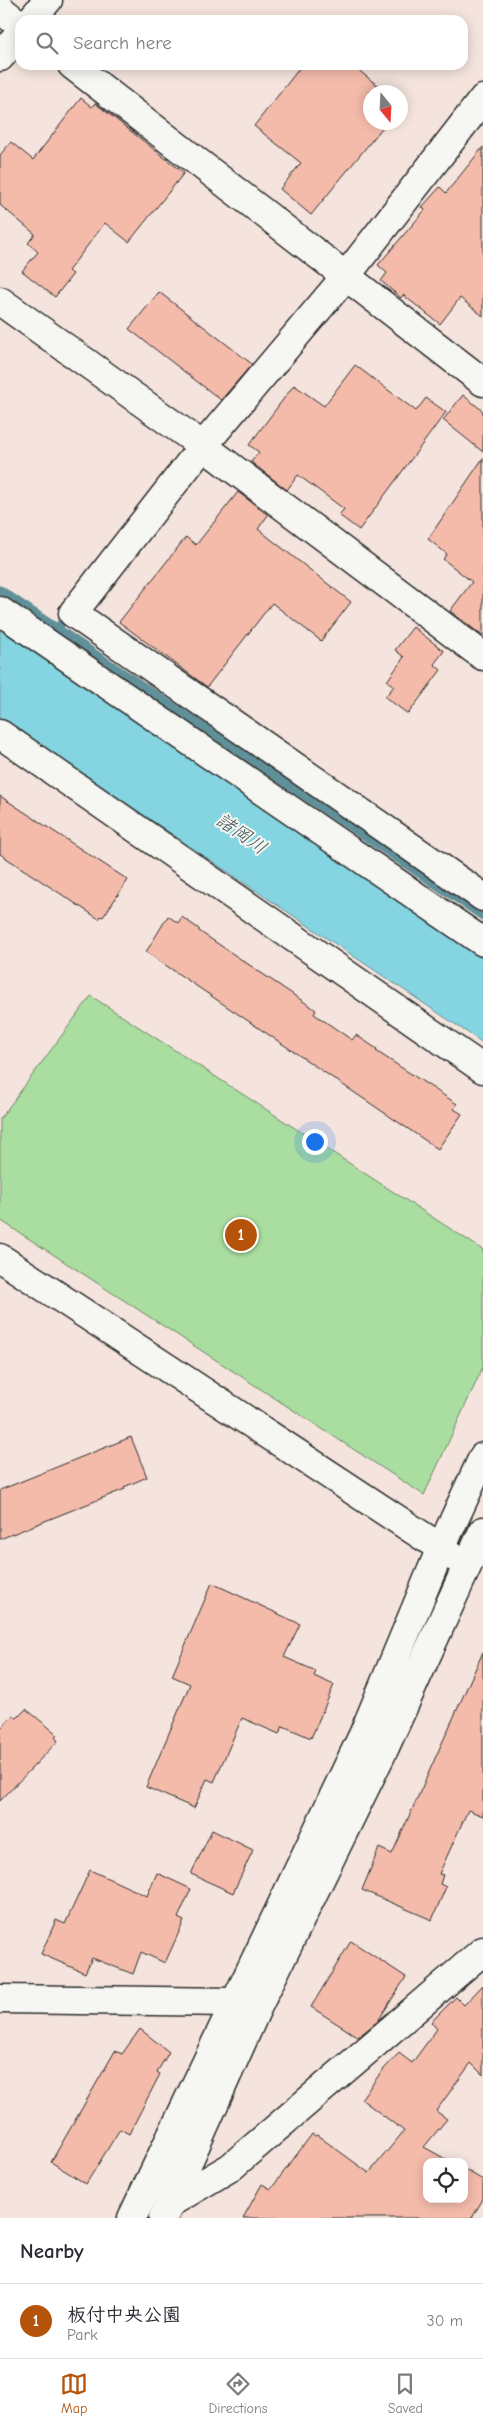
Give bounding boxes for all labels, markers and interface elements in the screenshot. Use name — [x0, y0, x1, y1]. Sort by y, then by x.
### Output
search box — [15, 15, 468, 70]
icon: search — [33, 29, 61, 57]
text: Search here — [73, 32, 172, 54]
north arrow — [363, 85, 408, 130]
water label: 諸岡川 — [212, 808, 271, 859]
your location — [302, 1129, 328, 1155]
pin: 1 — [225, 1216, 257, 1254]
map controls — [423, 2158, 468, 2203]
button: locate — [423, 2158, 468, 2203]
text: Nearby — [20, 2239, 84, 2263]
text: 板付中央公園 — [67, 2304, 181, 2326]
text: 1 — [33, 2312, 39, 2330]
text: 30 m — [427, 2312, 463, 2330]
text: Park — [67, 2326, 98, 2344]
tab: Map — [60, 2370, 88, 2417]
tab: Directions — [208, 2370, 268, 2417]
tab: Saved — [388, 2370, 423, 2417]

